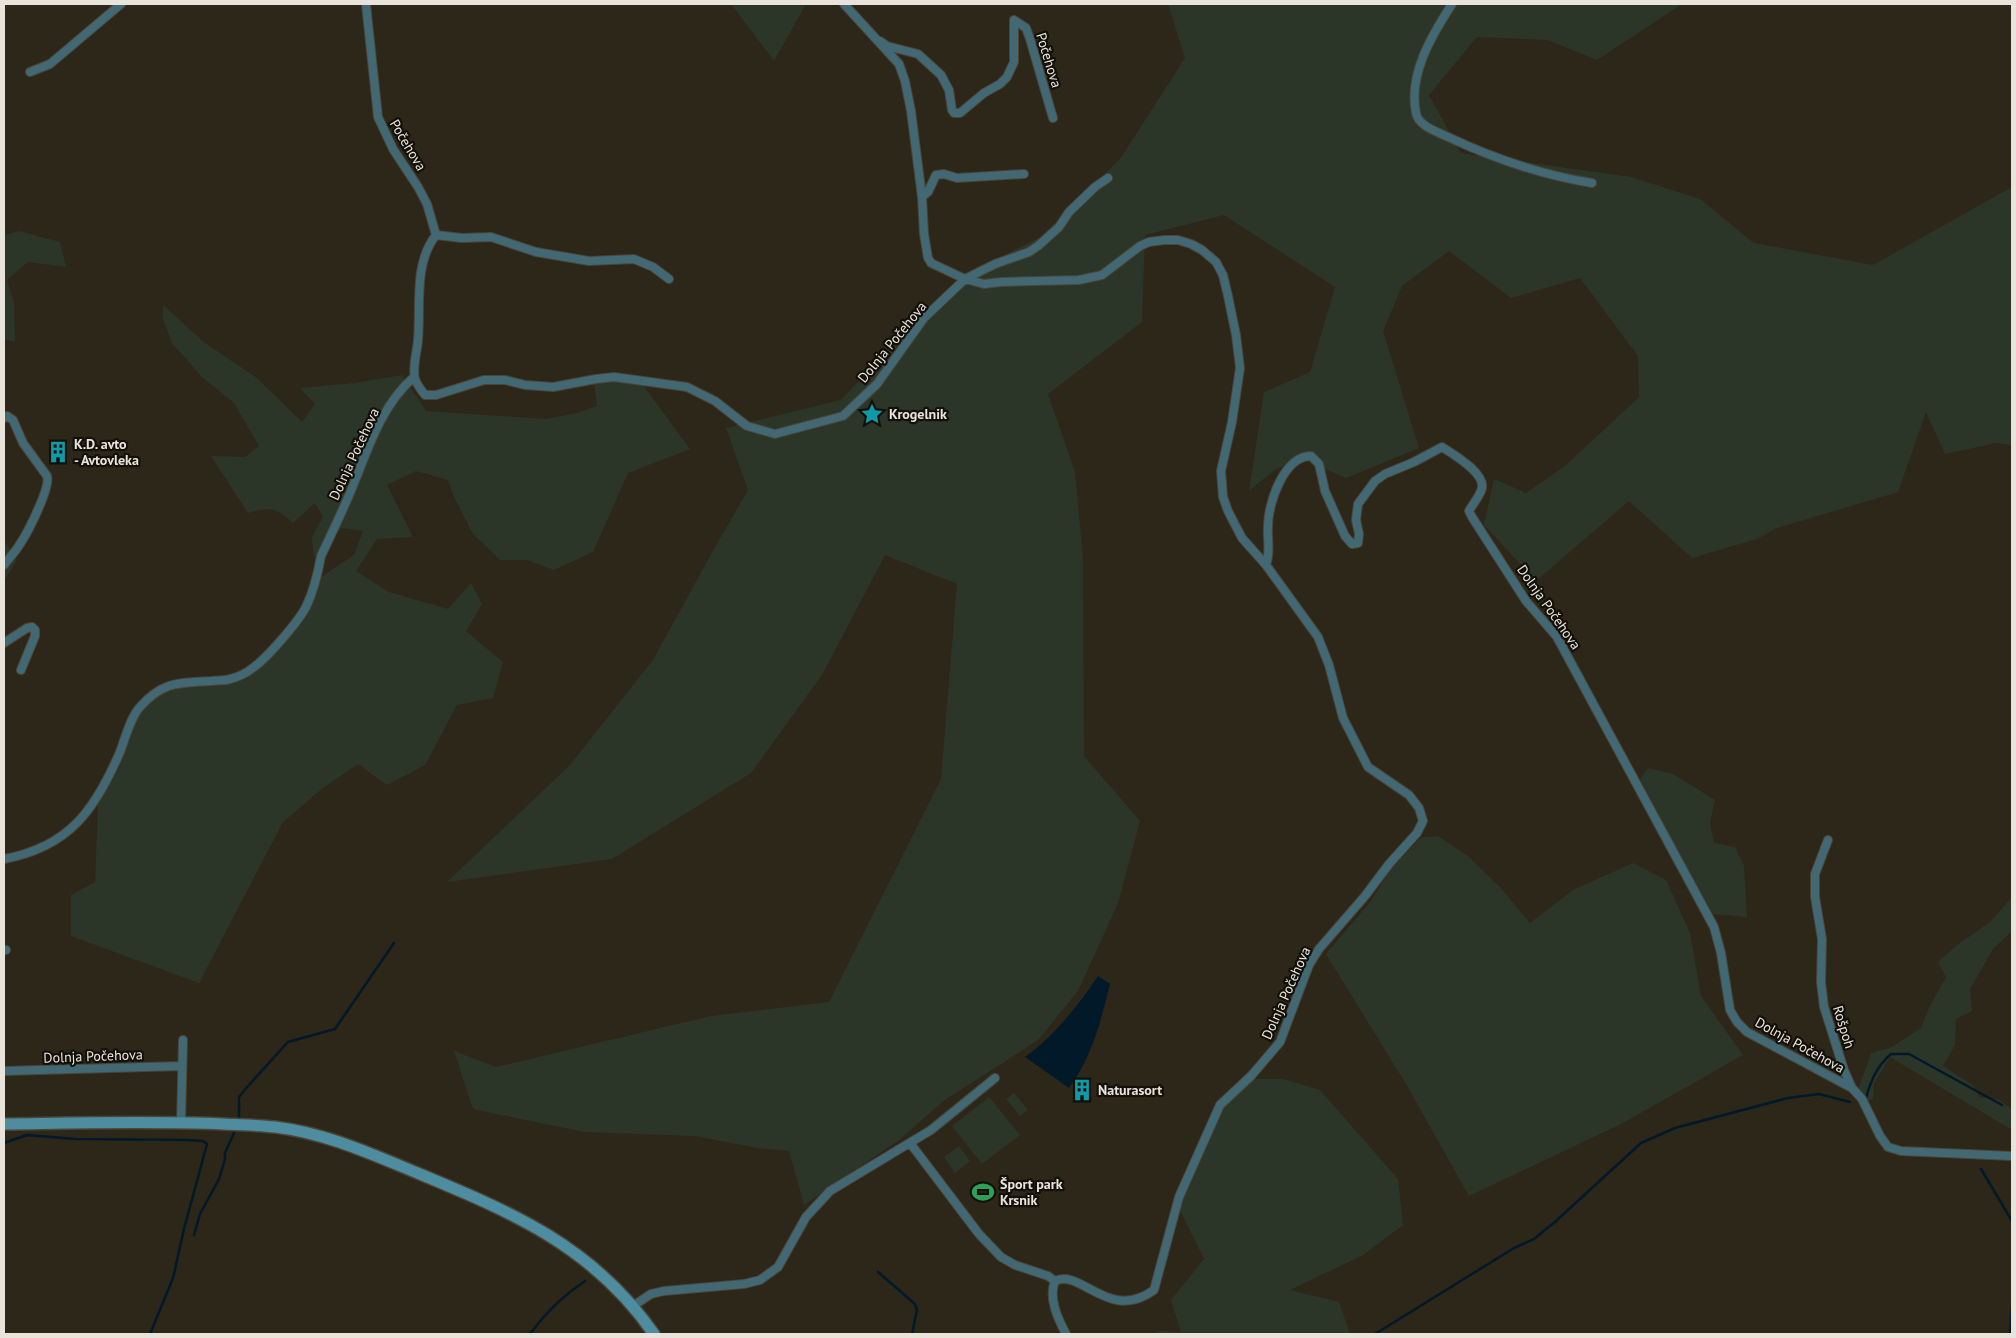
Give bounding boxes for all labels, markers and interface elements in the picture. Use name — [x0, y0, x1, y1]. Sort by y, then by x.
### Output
street label: Počehova — [1032, 30, 1066, 90]
street label: Počehova — [386, 116, 430, 174]
street label: Dolnja Počehova — [854, 298, 930, 386]
place icon: Krogelnik — [859, 401, 885, 427]
street label: Dolnja Počehova — [325, 405, 383, 503]
place label: Krogelnik — [889, 405, 947, 423]
place label: K.D. avto - Avtovleka — [74, 435, 139, 469]
building icon: K.D. avto - Avtovleka — [45, 439, 71, 465]
street label: Dolnja Počehova — [1513, 561, 1585, 653]
street label: Dolnja Počehova — [1258, 944, 1314, 1042]
street label: Rošpoh — [1829, 1003, 1859, 1051]
street label: Dolnja Počehova — [1752, 1013, 1848, 1077]
street label: Dolnja Počehova — [43, 1045, 143, 1067]
building icon: Naturasort — [1069, 1077, 1095, 1103]
place label: Naturasort — [1098, 1081, 1162, 1099]
place label: Šport park Krsnik — [1000, 1175, 1063, 1209]
sports icon: Šport park Krsnik — [970, 1179, 996, 1205]

